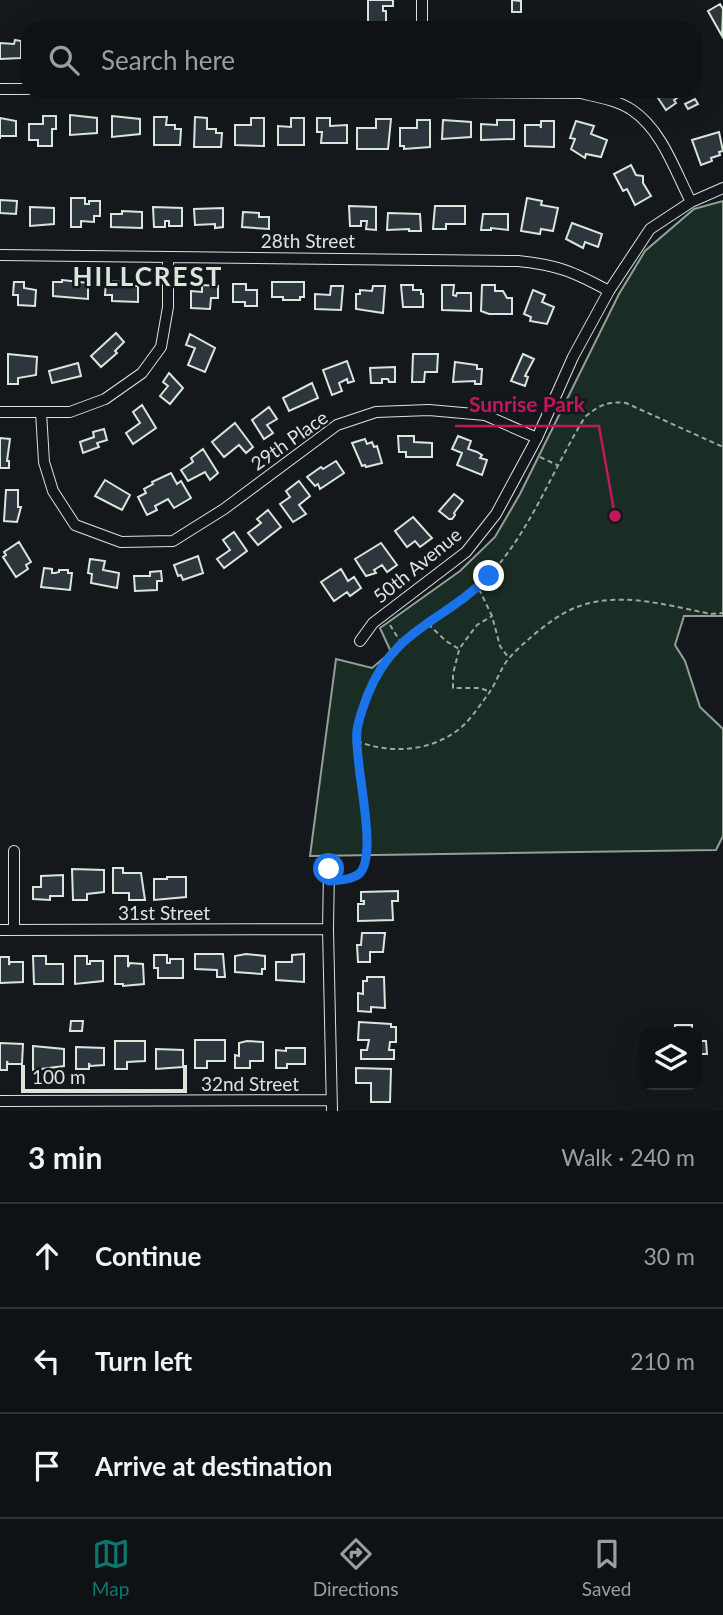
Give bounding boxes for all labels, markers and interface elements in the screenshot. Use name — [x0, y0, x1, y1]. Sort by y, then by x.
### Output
search box — [21, 21, 702, 98]
icon: search — [45, 41, 83, 79]
text: Search here — [101, 44, 235, 76]
street label: 28th Street — [261, 229, 355, 252]
district label: HILLCREST — [73, 260, 223, 292]
callout: Sunrise Park — [455, 384, 599, 426]
text: Sunrise Park — [469, 391, 586, 416]
street label: 29th Place — [246, 405, 332, 475]
street label: 50th Avenue — [368, 523, 466, 607]
route end — [473, 560, 504, 591]
route start — [313, 853, 344, 884]
street label: 31st Street — [118, 901, 210, 924]
map controls — [639, 1027, 702, 1090]
button: layers — [639, 1027, 702, 1090]
scale bar — [21, 1062, 187, 1094]
text: 100 m — [32, 1065, 86, 1088]
street label: 32nd Street — [201, 1072, 299, 1095]
text: 3 min — [28, 1139, 102, 1175]
text: Walk · 240 m — [561, 1143, 695, 1171]
icon: ahead — [28, 1237, 66, 1275]
text: Continue — [95, 1240, 201, 1272]
text: 30 m — [644, 1242, 695, 1270]
icon: left — [28, 1342, 66, 1380]
text: Turn left — [95, 1345, 192, 1377]
text: 210 m — [630, 1347, 695, 1375]
icon: arrive — [28, 1447, 66, 1485]
text: Arrive at destination — [95, 1450, 332, 1482]
tab: Map — [92, 1535, 130, 1600]
tab: Directions — [313, 1535, 399, 1600]
tab: Saved — [582, 1535, 631, 1600]

